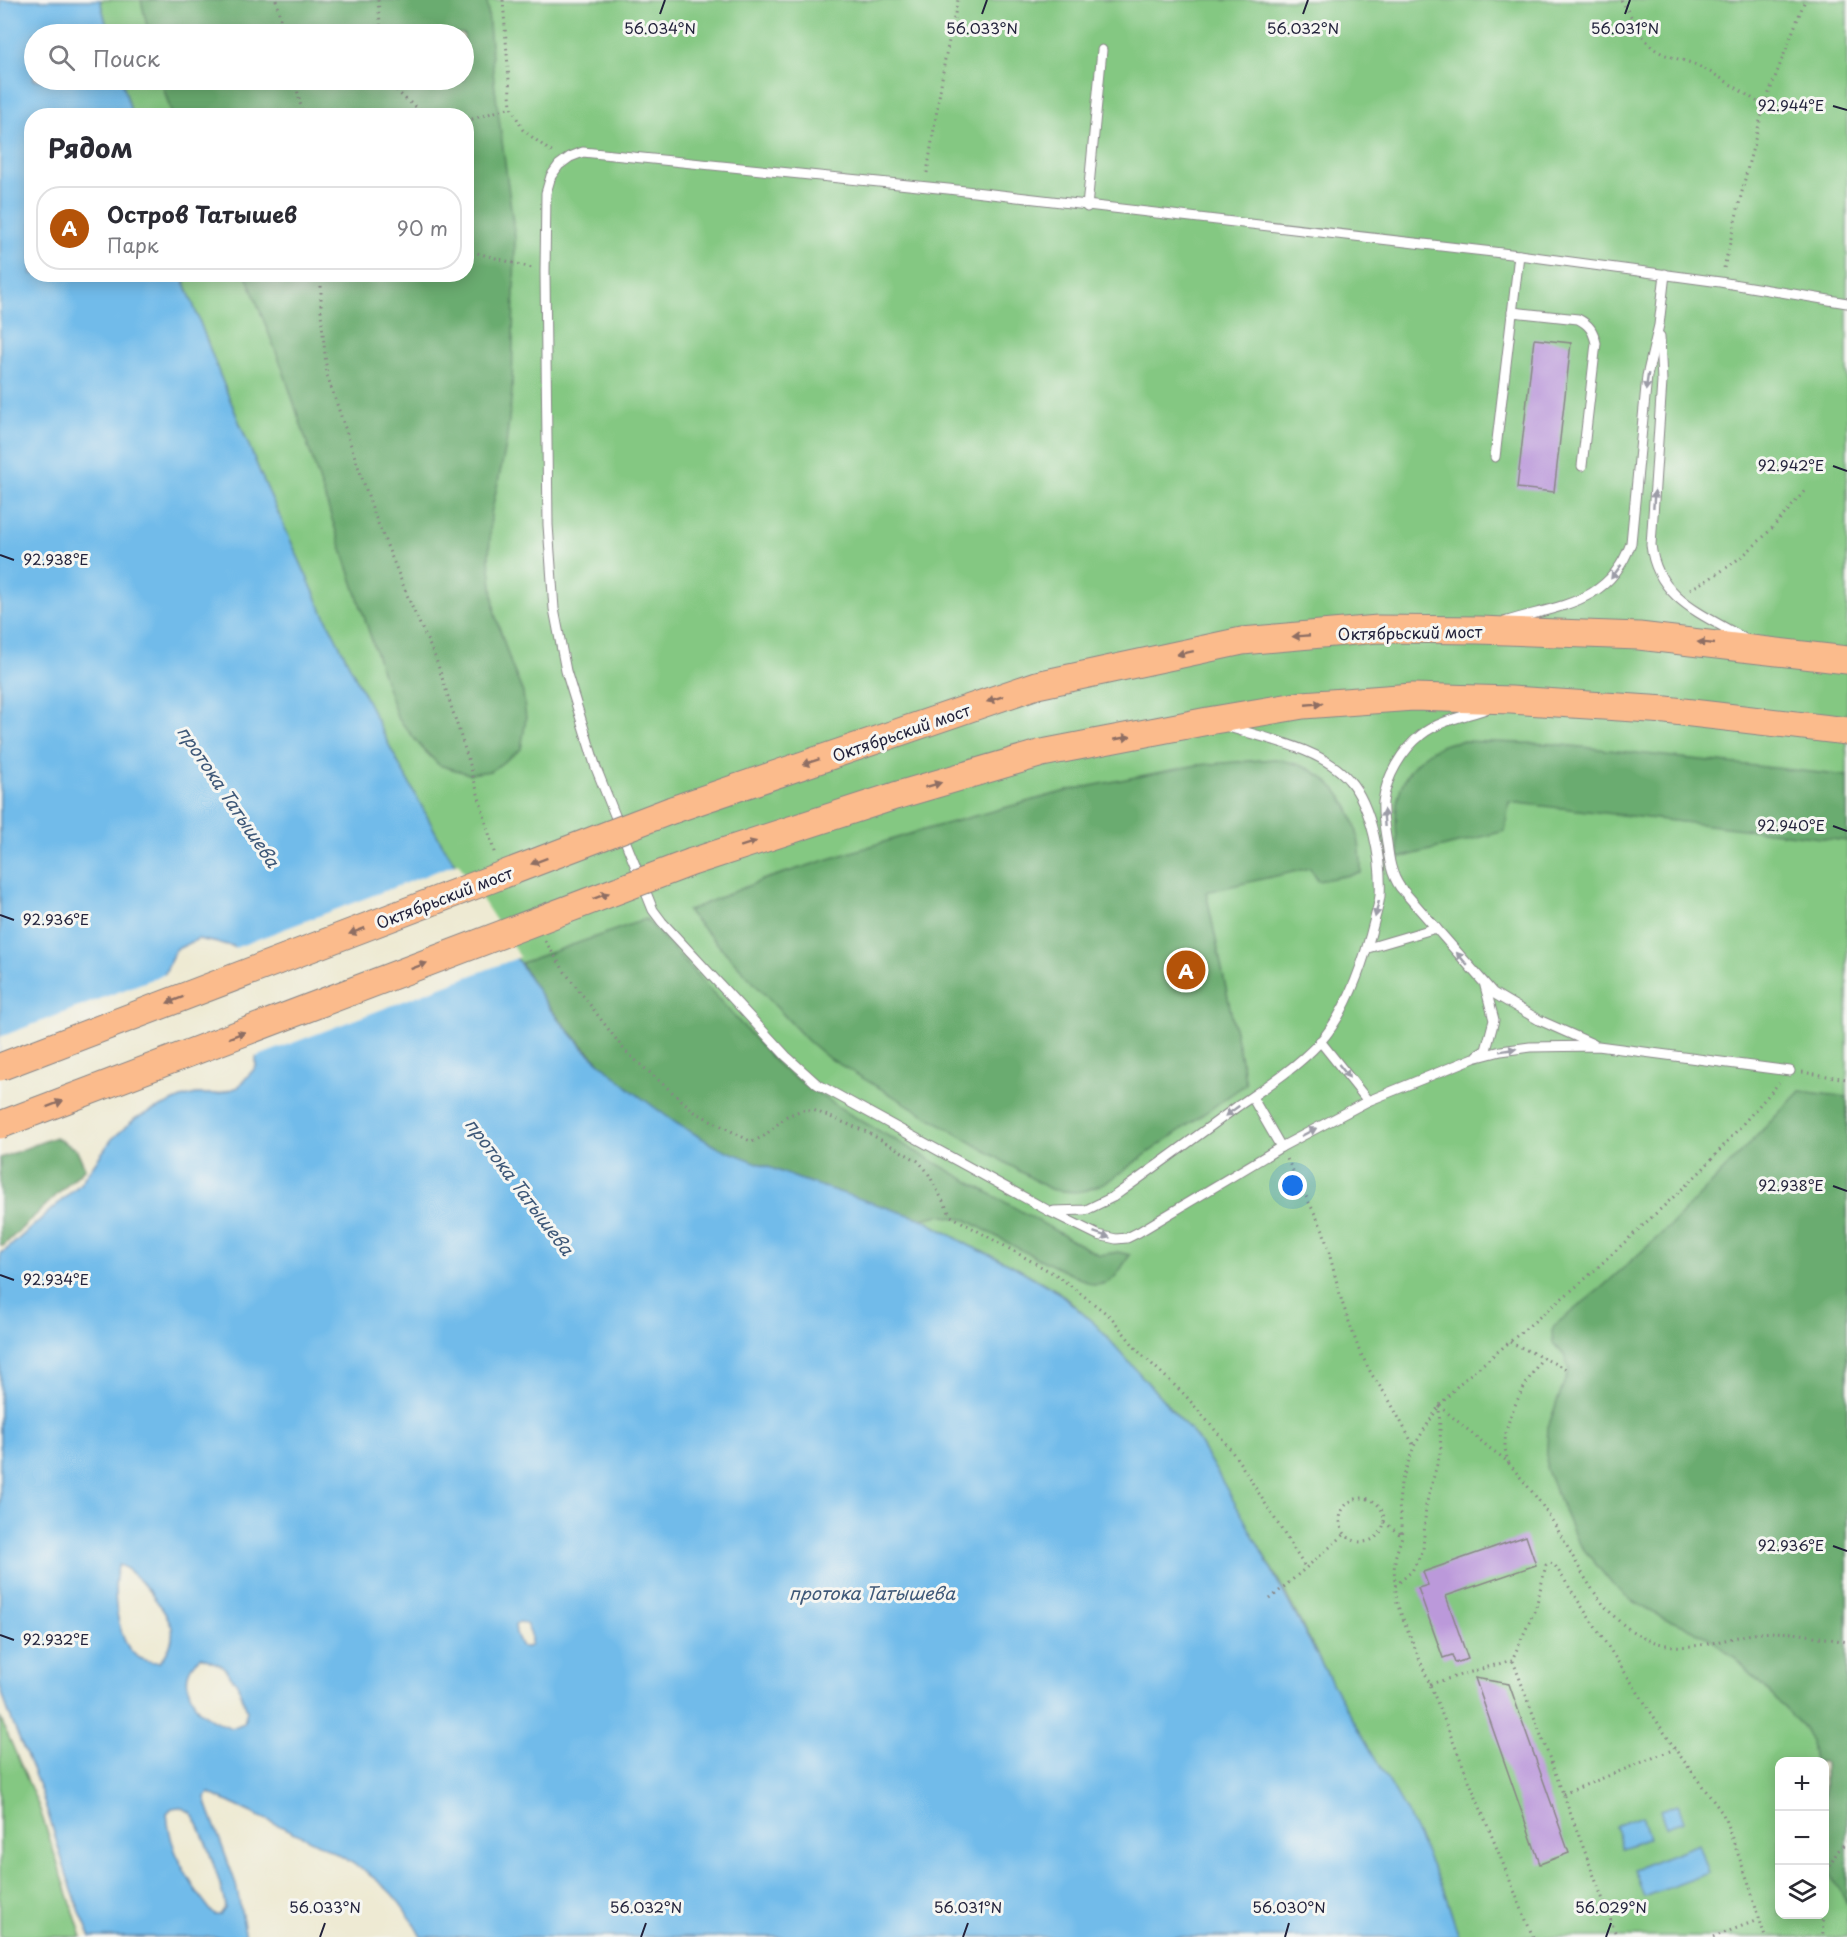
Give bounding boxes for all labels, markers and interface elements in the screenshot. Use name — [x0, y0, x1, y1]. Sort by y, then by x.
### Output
text: 56.034°N — [624, 16, 696, 39]
text: 56.033°N — [946, 16, 1018, 39]
text: 56.032°N — [1267, 16, 1339, 39]
text: 56.031°N — [1591, 16, 1659, 39]
search box — [24, 24, 474, 90]
icon: search — [45, 41, 78, 74]
text: Поиск — [93, 41, 160, 74]
text: 92.944°E — [1758, 93, 1824, 116]
text: Рядом — [48, 128, 133, 167]
text: Остров Татышев — [107, 197, 297, 230]
text: A — [62, 213, 77, 243]
text: 90 m — [397, 213, 448, 243]
text: Парк — [107, 230, 159, 260]
one-way arrow — [1642, 372, 1651, 391]
text: 92.942°E — [1758, 453, 1824, 476]
one-way arrow — [1650, 490, 1659, 509]
text: 92.938°E — [23, 547, 89, 570]
one-way arrow — [1610, 564, 1623, 580]
street label: Октябрьский мост — [1337, 619, 1483, 645]
one-way arrow — [1292, 631, 1311, 641]
one-way arrow — [1696, 638, 1715, 648]
one-way arrow — [1175, 649, 1194, 658]
one-way arrow — [986, 694, 1004, 704]
street label: Октябрьский мост — [829, 697, 974, 767]
one-way arrow — [1305, 700, 1324, 709]
water label: протока Татышева — [171, 720, 287, 873]
one-way arrow — [1113, 733, 1132, 742]
one-way arrow — [802, 758, 820, 768]
one-way arrow — [924, 780, 942, 789]
one-way arrow — [1379, 808, 1389, 827]
text: 92.940°E — [1757, 813, 1825, 836]
one-way arrow — [739, 839, 757, 848]
one-way arrow — [530, 857, 548, 866]
street label: Октябрьский мост — [372, 860, 516, 934]
one-way arrow — [593, 891, 611, 901]
one-way arrow — [1372, 900, 1382, 918]
text: 92.936°E — [23, 907, 89, 930]
one-way arrow — [348, 926, 366, 936]
pin: A — [1166, 948, 1206, 992]
one-way arrow — [1456, 952, 1469, 967]
one-way arrow — [410, 960, 428, 970]
one-way arrow — [165, 995, 183, 1005]
one-way arrow — [228, 1030, 246, 1039]
one-way arrow — [1499, 1046, 1518, 1055]
one-way arrow — [1338, 1063, 1351, 1079]
one-way arrow — [46, 1099, 64, 1109]
one-way arrow — [1224, 1105, 1240, 1117]
water label: протока Татышева — [459, 1111, 581, 1261]
one-way arrow — [1301, 1127, 1318, 1137]
your location — [1278, 1171, 1307, 1200]
text: 92.938°E — [1758, 1173, 1824, 1196]
one-way arrow — [1093, 1231, 1111, 1241]
text: 92.934°E — [23, 1267, 89, 1290]
text: 92.936°E — [1758, 1533, 1824, 1556]
water label: протока Татышева — [789, 1579, 956, 1606]
text: 92.932°E — [23, 1627, 89, 1650]
map controls — [1775, 1757, 1829, 1919]
button: + — [1775, 1757, 1829, 1811]
button: − — [1775, 1811, 1829, 1865]
button: layers — [1775, 1865, 1829, 1919]
text: 56.033°N — [289, 1895, 361, 1918]
text: 56.032°N — [610, 1895, 682, 1918]
text: 56.031°N — [934, 1895, 1002, 1918]
text: 56.030°N — [1252, 1895, 1326, 1918]
text: 56.029°N — [1575, 1895, 1647, 1918]

